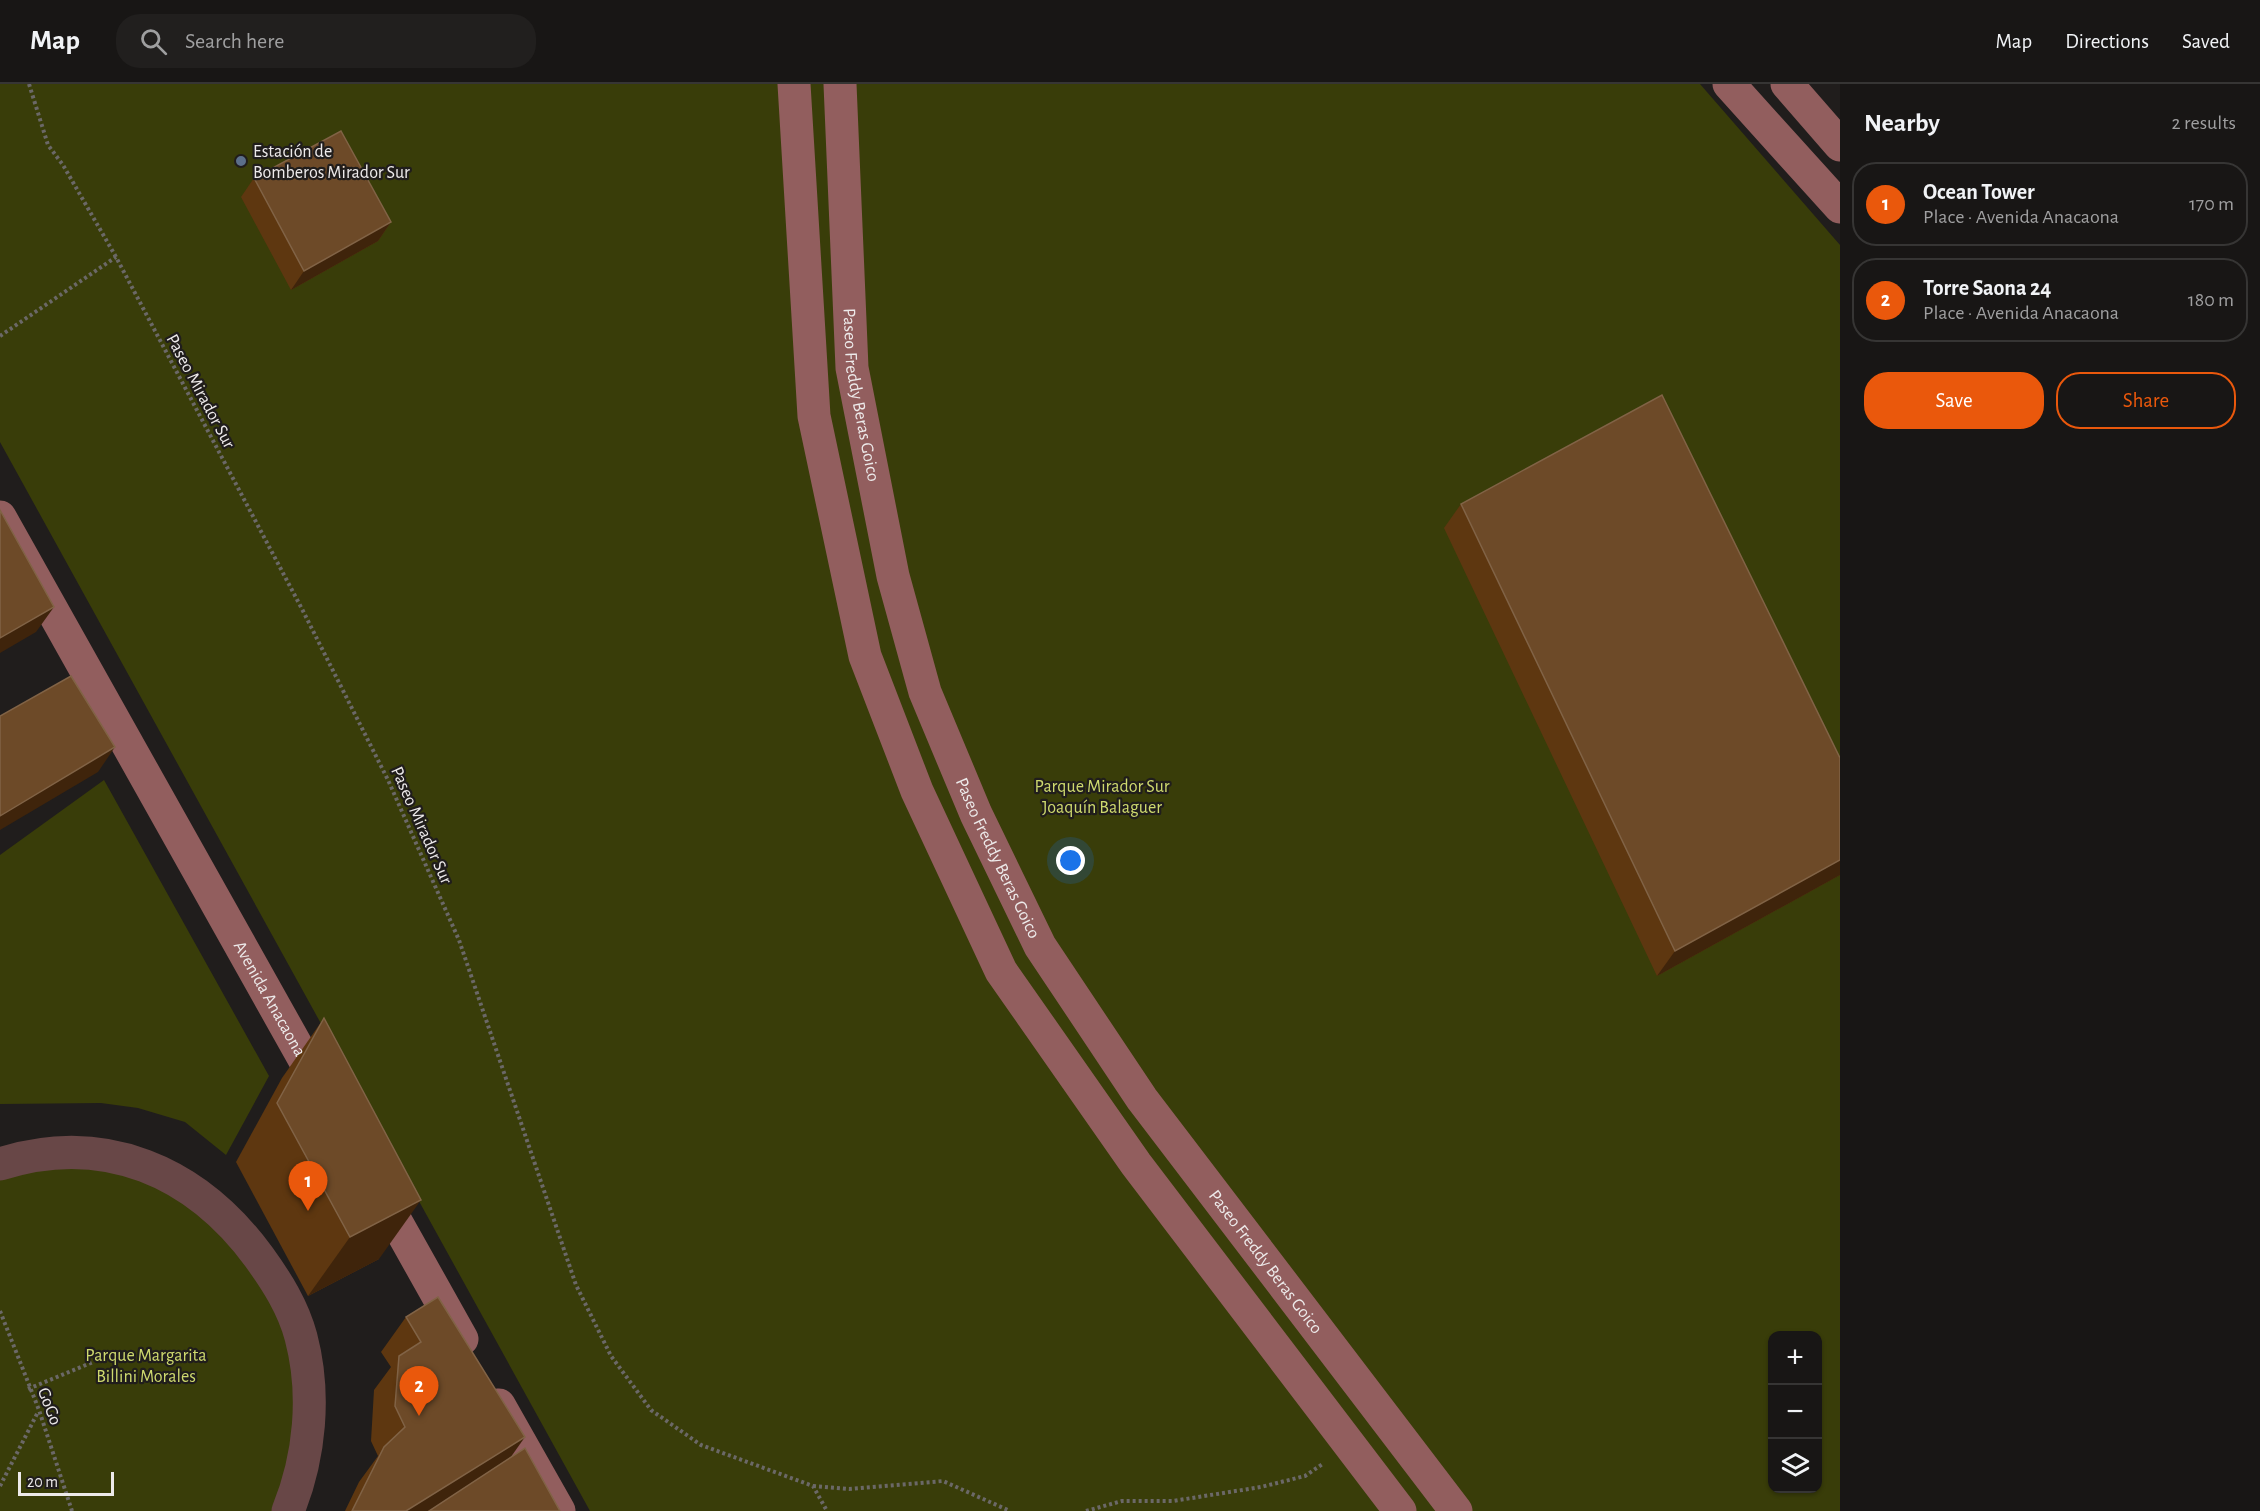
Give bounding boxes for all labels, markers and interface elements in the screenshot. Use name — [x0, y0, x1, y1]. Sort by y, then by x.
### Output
search box — [116, 14, 536, 68]
icon: search — [137, 25, 170, 58]
text: Map — [30, 27, 80, 55]
text: Search here — [185, 30, 284, 52]
text: Map — [1996, 31, 2032, 52]
text: Directions — [2065, 31, 2149, 52]
text: Saved — [2182, 31, 2230, 52]
text: Nearby — [1864, 110, 1940, 136]
text: 2 results — [2172, 113, 2236, 133]
place label: Estación de Bomberos Mirador Sur — [253, 143, 410, 182]
marker: Estación de Bomberos Mirador Sur — [234, 154, 248, 168]
text: Ocean Tower — [1923, 181, 2035, 203]
text: 1 — [1882, 194, 1889, 214]
text: 170 m — [2189, 194, 2234, 214]
text: Place · Avenida Anacaona — [1923, 207, 2119, 227]
text: Torre Saona 24 — [1923, 277, 2051, 299]
text: 2 — [1881, 290, 1890, 310]
text: 180 m — [2188, 290, 2234, 310]
text: Place · Avenida Anacaona — [1923, 303, 2119, 323]
street label: Paseo Freddy Beras Goico — [839, 308, 882, 483]
street label: Paseo Mirador Sur — [162, 331, 238, 452]
button: Save — [1864, 372, 2044, 429]
button: Share — [2056, 372, 2236, 429]
street label: Paseo Mirador Sur — [387, 764, 455, 887]
street label: Paseo Freddy Beras Goico — [952, 775, 1043, 942]
park label: Parque Mirador Sur Joaquín Balaguer — [1035, 778, 1170, 817]
your location — [1056, 846, 1085, 875]
street label: Avenida Anacaona — [230, 938, 309, 1060]
pin: 1 — [288, 1162, 328, 1211]
street label: Paseo Freddy Beras Goico — [1205, 1187, 1326, 1338]
map controls — [1768, 1331, 1822, 1493]
button: + — [1768, 1331, 1822, 1385]
park label: Parque Margarita Billini Morales — [85, 1347, 207, 1386]
pin: 2 — [400, 1366, 438, 1416]
street label: GoGo — [34, 1385, 64, 1428]
button: − — [1768, 1385, 1822, 1439]
button: layers — [1768, 1439, 1822, 1493]
scale bar — [18, 1469, 114, 1496]
text: 20 m — [27, 1474, 58, 1490]

